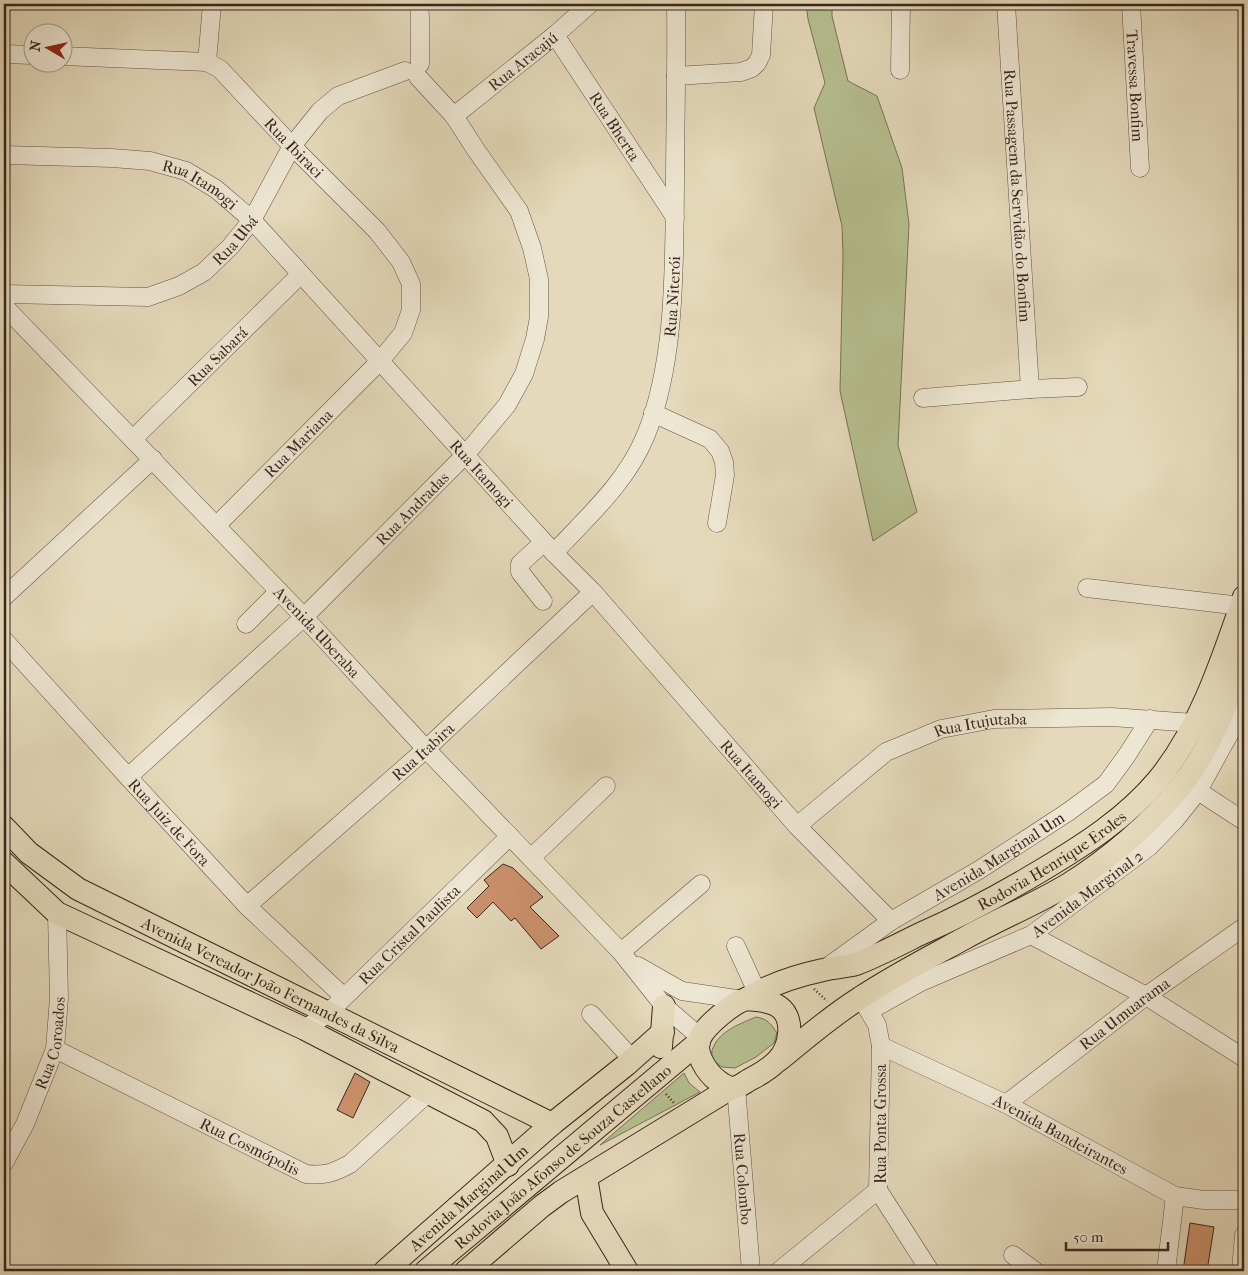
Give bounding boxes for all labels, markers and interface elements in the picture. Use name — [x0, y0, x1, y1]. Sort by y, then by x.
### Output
north arrow — [22, 22, 72, 72]
street label: Rua Aracajú — [484, 28, 561, 95]
street label: Travessa Bonfim — [1122, 30, 1148, 143]
text: N — [26, 39, 45, 53]
street label: Rua Passagem da Servidão do Bonfim — [1000, 68, 1035, 324]
street label: Rua Bherta — [585, 88, 644, 165]
street label: Rua Ibiraci — [260, 114, 328, 182]
street label: Rua Itamogi — [160, 156, 242, 214]
street label: Rua Ubá — [208, 211, 262, 269]
street label: Rua Niterói — [660, 256, 684, 338]
street label: Rua Sabará — [183, 323, 252, 390]
street label: Rua Mariana — [260, 405, 337, 481]
street label: Rua Itamogi — [446, 436, 517, 512]
street label: Rua Andradas — [372, 468, 453, 549]
street label: Avenida Uberaba — [269, 582, 365, 682]
street label: Rua Itujutaba — [931, 709, 1028, 741]
street label: Rua Itabira — [388, 718, 459, 785]
street label: Rua Itamogi — [716, 736, 786, 813]
street label: Rua Juiz de Fora — [124, 775, 215, 870]
street label: Rodovia Henrique Eroles — [974, 807, 1130, 915]
street label: Avenida Marginal Um — [929, 808, 1069, 905]
street label: Avenida Marginal 2 — [1027, 846, 1147, 942]
street label: Rua Cristal Paulista — [354, 880, 465, 988]
street label: Avenida Vereador João Fernandes da Silva — [138, 913, 403, 1057]
street label: Rua Umuarama — [1076, 973, 1174, 1054]
street label: Rua Coroados — [31, 996, 69, 1092]
street label: Rodovia João Afonso de Souza Castellano — [450, 1061, 675, 1253]
street label: Rua Ponta Grossa — [871, 1064, 890, 1184]
street label: Avenida Bandeirantes — [989, 1090, 1131, 1179]
street label: Rua Cosmópolis — [197, 1114, 303, 1180]
street label: Rua Colombo — [730, 1132, 756, 1225]
street label: Avenida Marginal Um — [405, 1140, 532, 1256]
scale bar — [1066, 1220, 1168, 1252]
text: 50 m — [1073, 1228, 1104, 1246]

